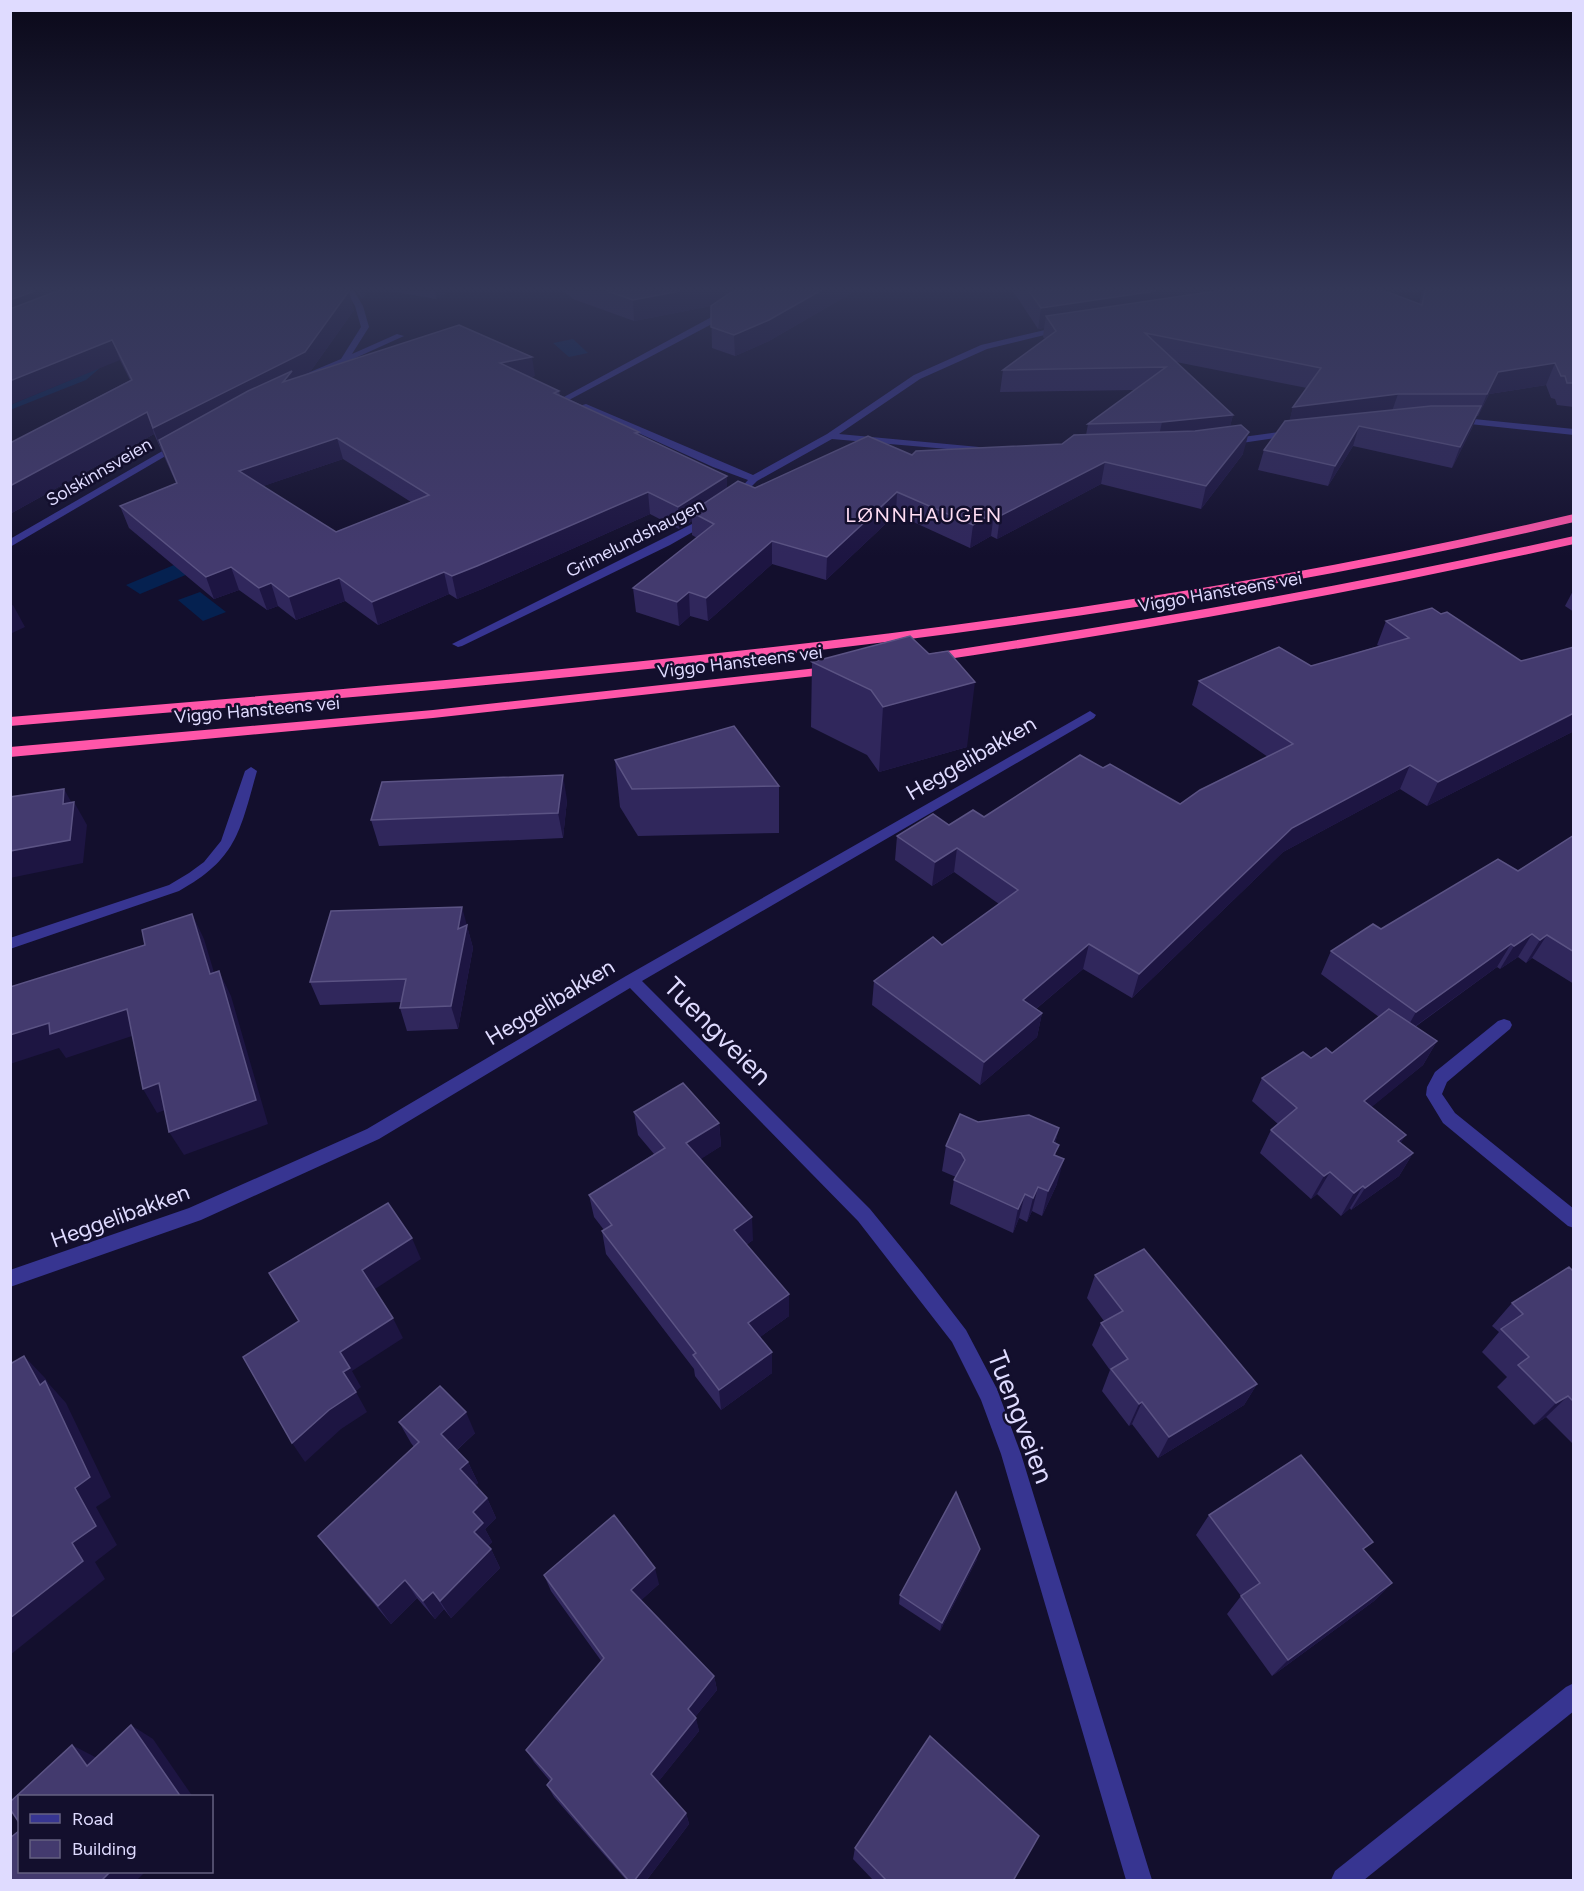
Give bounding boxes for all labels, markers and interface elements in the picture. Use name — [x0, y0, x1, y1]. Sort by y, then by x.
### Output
street label: Solskinnsveien — [42, 433, 156, 511]
street label: Grimelundshaugen — [562, 494, 708, 582]
district label: LØNNHAUGEN — [845, 503, 1003, 527]
street label: Viggo Hansteens vei — [1136, 567, 1304, 617]
street label: Viggo Hansteens vei — [656, 641, 824, 683]
street label: Viggo Hansteens vei — [173, 692, 341, 728]
street label: Heggelibakken — [901, 710, 1041, 806]
street label: Heggelibakken — [481, 953, 619, 1051]
street label: Tuengveien — [657, 970, 779, 1092]
street label: Heggelibakken — [47, 1178, 193, 1254]
street label: Tuengveien — [981, 1346, 1061, 1488]
legend — [18, 1795, 213, 1873]
text: Road — [72, 1808, 113, 1830]
text: Building — [72, 1838, 137, 1860]

